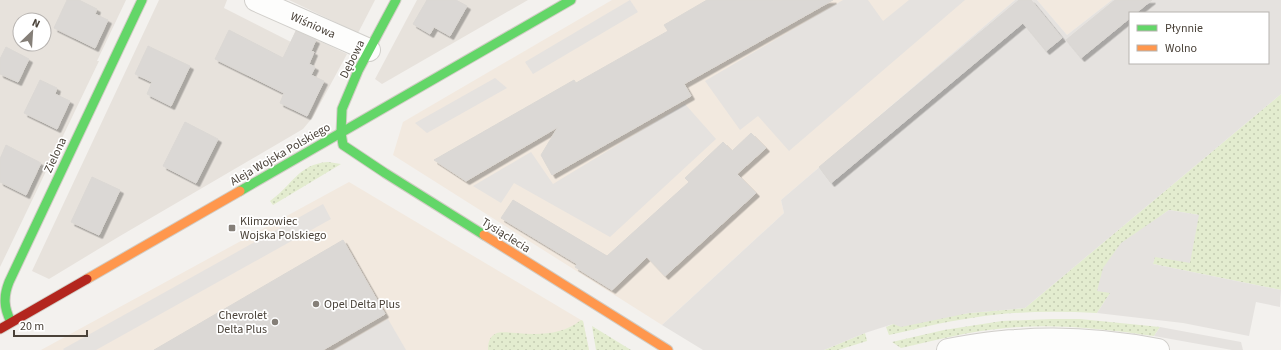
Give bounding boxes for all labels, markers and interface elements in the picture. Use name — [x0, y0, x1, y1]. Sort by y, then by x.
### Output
street label: Wiśniowa — [287, 8, 338, 43]
north arrow — [12, 12, 52, 52]
legend — [1129, 12, 1269, 64]
text: N — [30, 15, 43, 32]
text: Płynnie — [1165, 20, 1203, 37]
street label: Dębowa — [336, 37, 369, 81]
text: Wolno — [1165, 40, 1197, 57]
street label: Aleja Wojska Polskiego — [227, 119, 334, 190]
street label: Zielona — [40, 135, 71, 176]
place label: Klimzowiec Wojska Polskiego — [240, 213, 326, 244]
street label: Tysiąclecia — [478, 214, 533, 257]
marker: Klimzowiec Wojska Polskiego — [227, 223, 237, 233]
place label: Opel Delta Plus — [324, 296, 400, 313]
marker: Opel Delta Plus — [311, 299, 321, 309]
place label: Chevrolet Delta Plus — [217, 307, 267, 338]
scale bar — [14, 312, 87, 338]
marker: Chevrolet Delta Plus — [270, 317, 280, 327]
text: 20 m — [20, 318, 44, 335]

